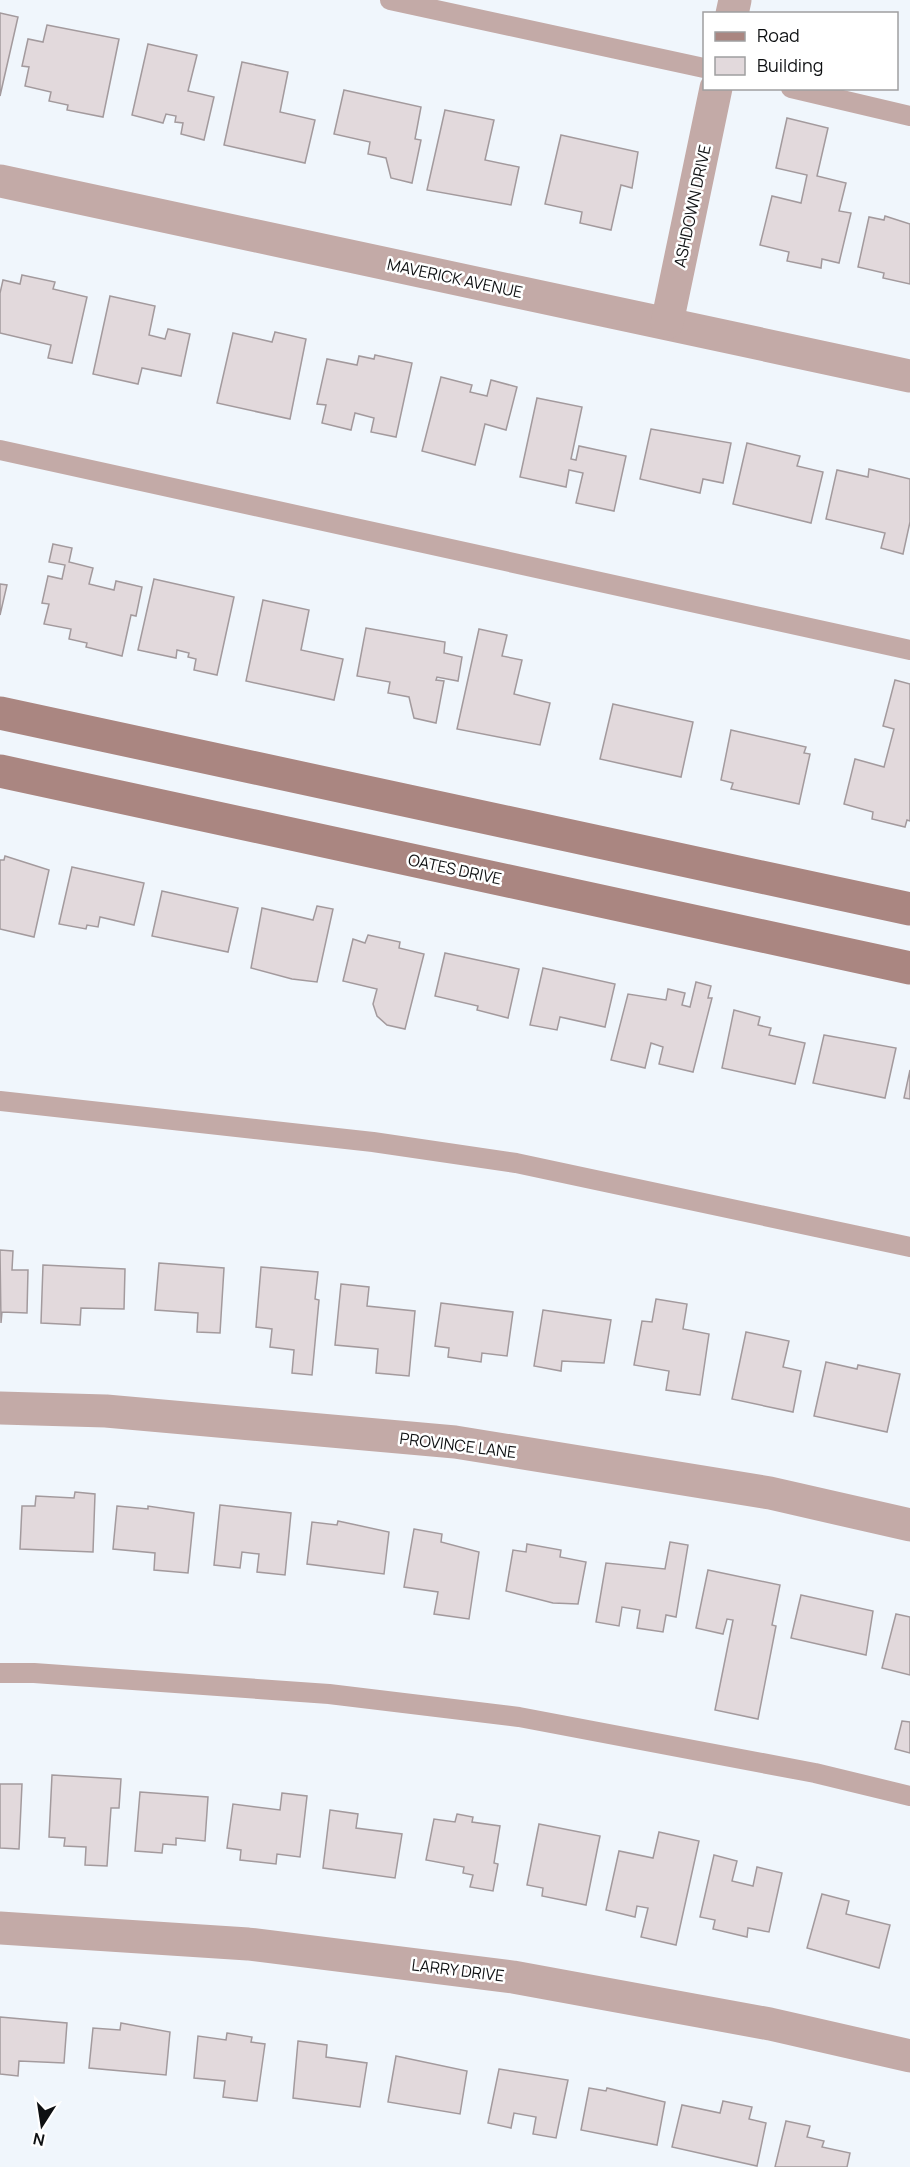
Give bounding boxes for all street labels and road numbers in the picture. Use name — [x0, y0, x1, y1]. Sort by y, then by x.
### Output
street label: ASHDOWN DRIVE — [668, 143, 716, 269]
street label: MAVERICK AVENUE — [385, 253, 525, 303]
street label: OATES DRIVE — [406, 848, 504, 890]
street label: PROVINCE LANE — [398, 1427, 518, 1463]
street label: LARRY DRIVE — [410, 1953, 506, 1987]

